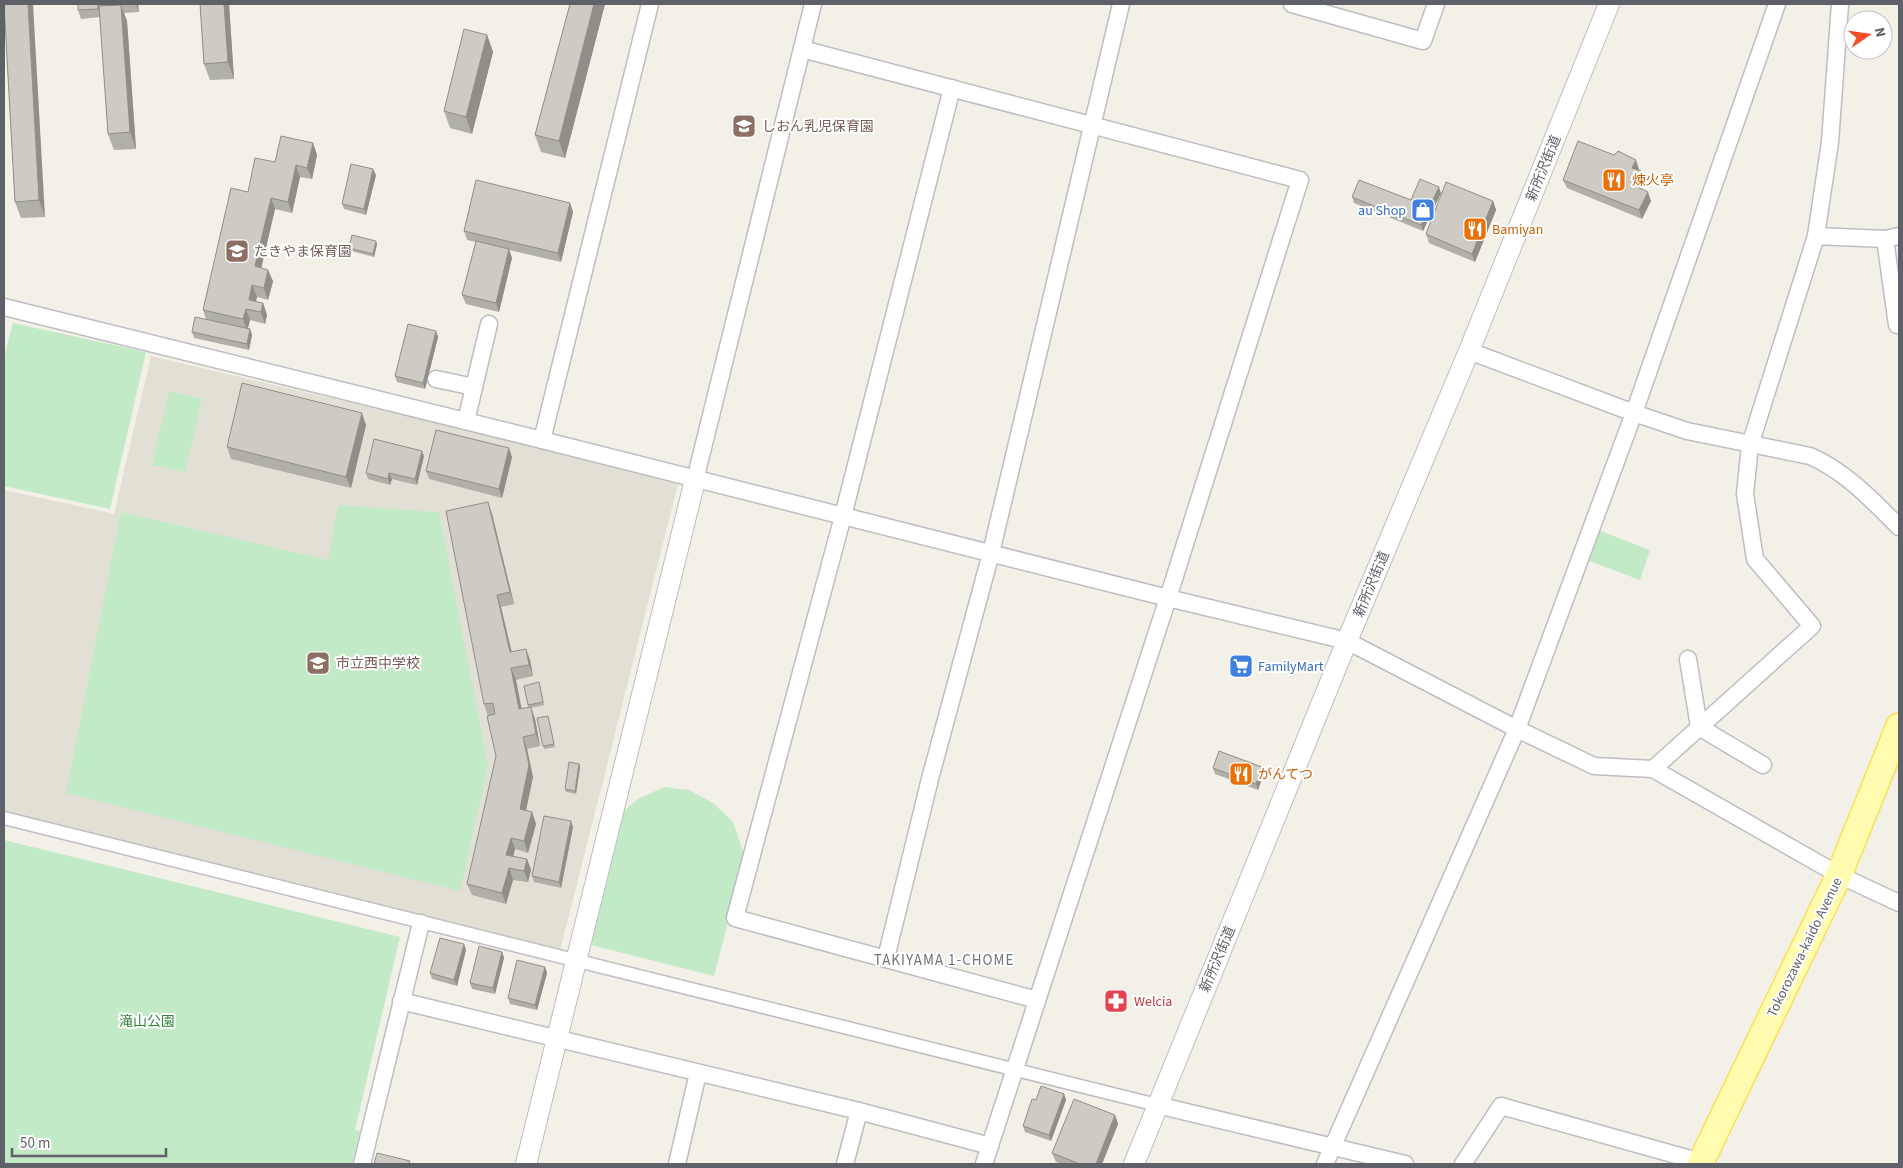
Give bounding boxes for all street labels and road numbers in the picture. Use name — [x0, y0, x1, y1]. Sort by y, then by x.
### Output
street label: 新所沢街道 — [1522, 132, 1566, 205]
street label: 新所沢街道 — [1349, 548, 1395, 621]
street label: Tokorozawa-kaido Avenue — [1762, 874, 1848, 1021]
street label: 新所沢街道 — [1195, 923, 1241, 996]

